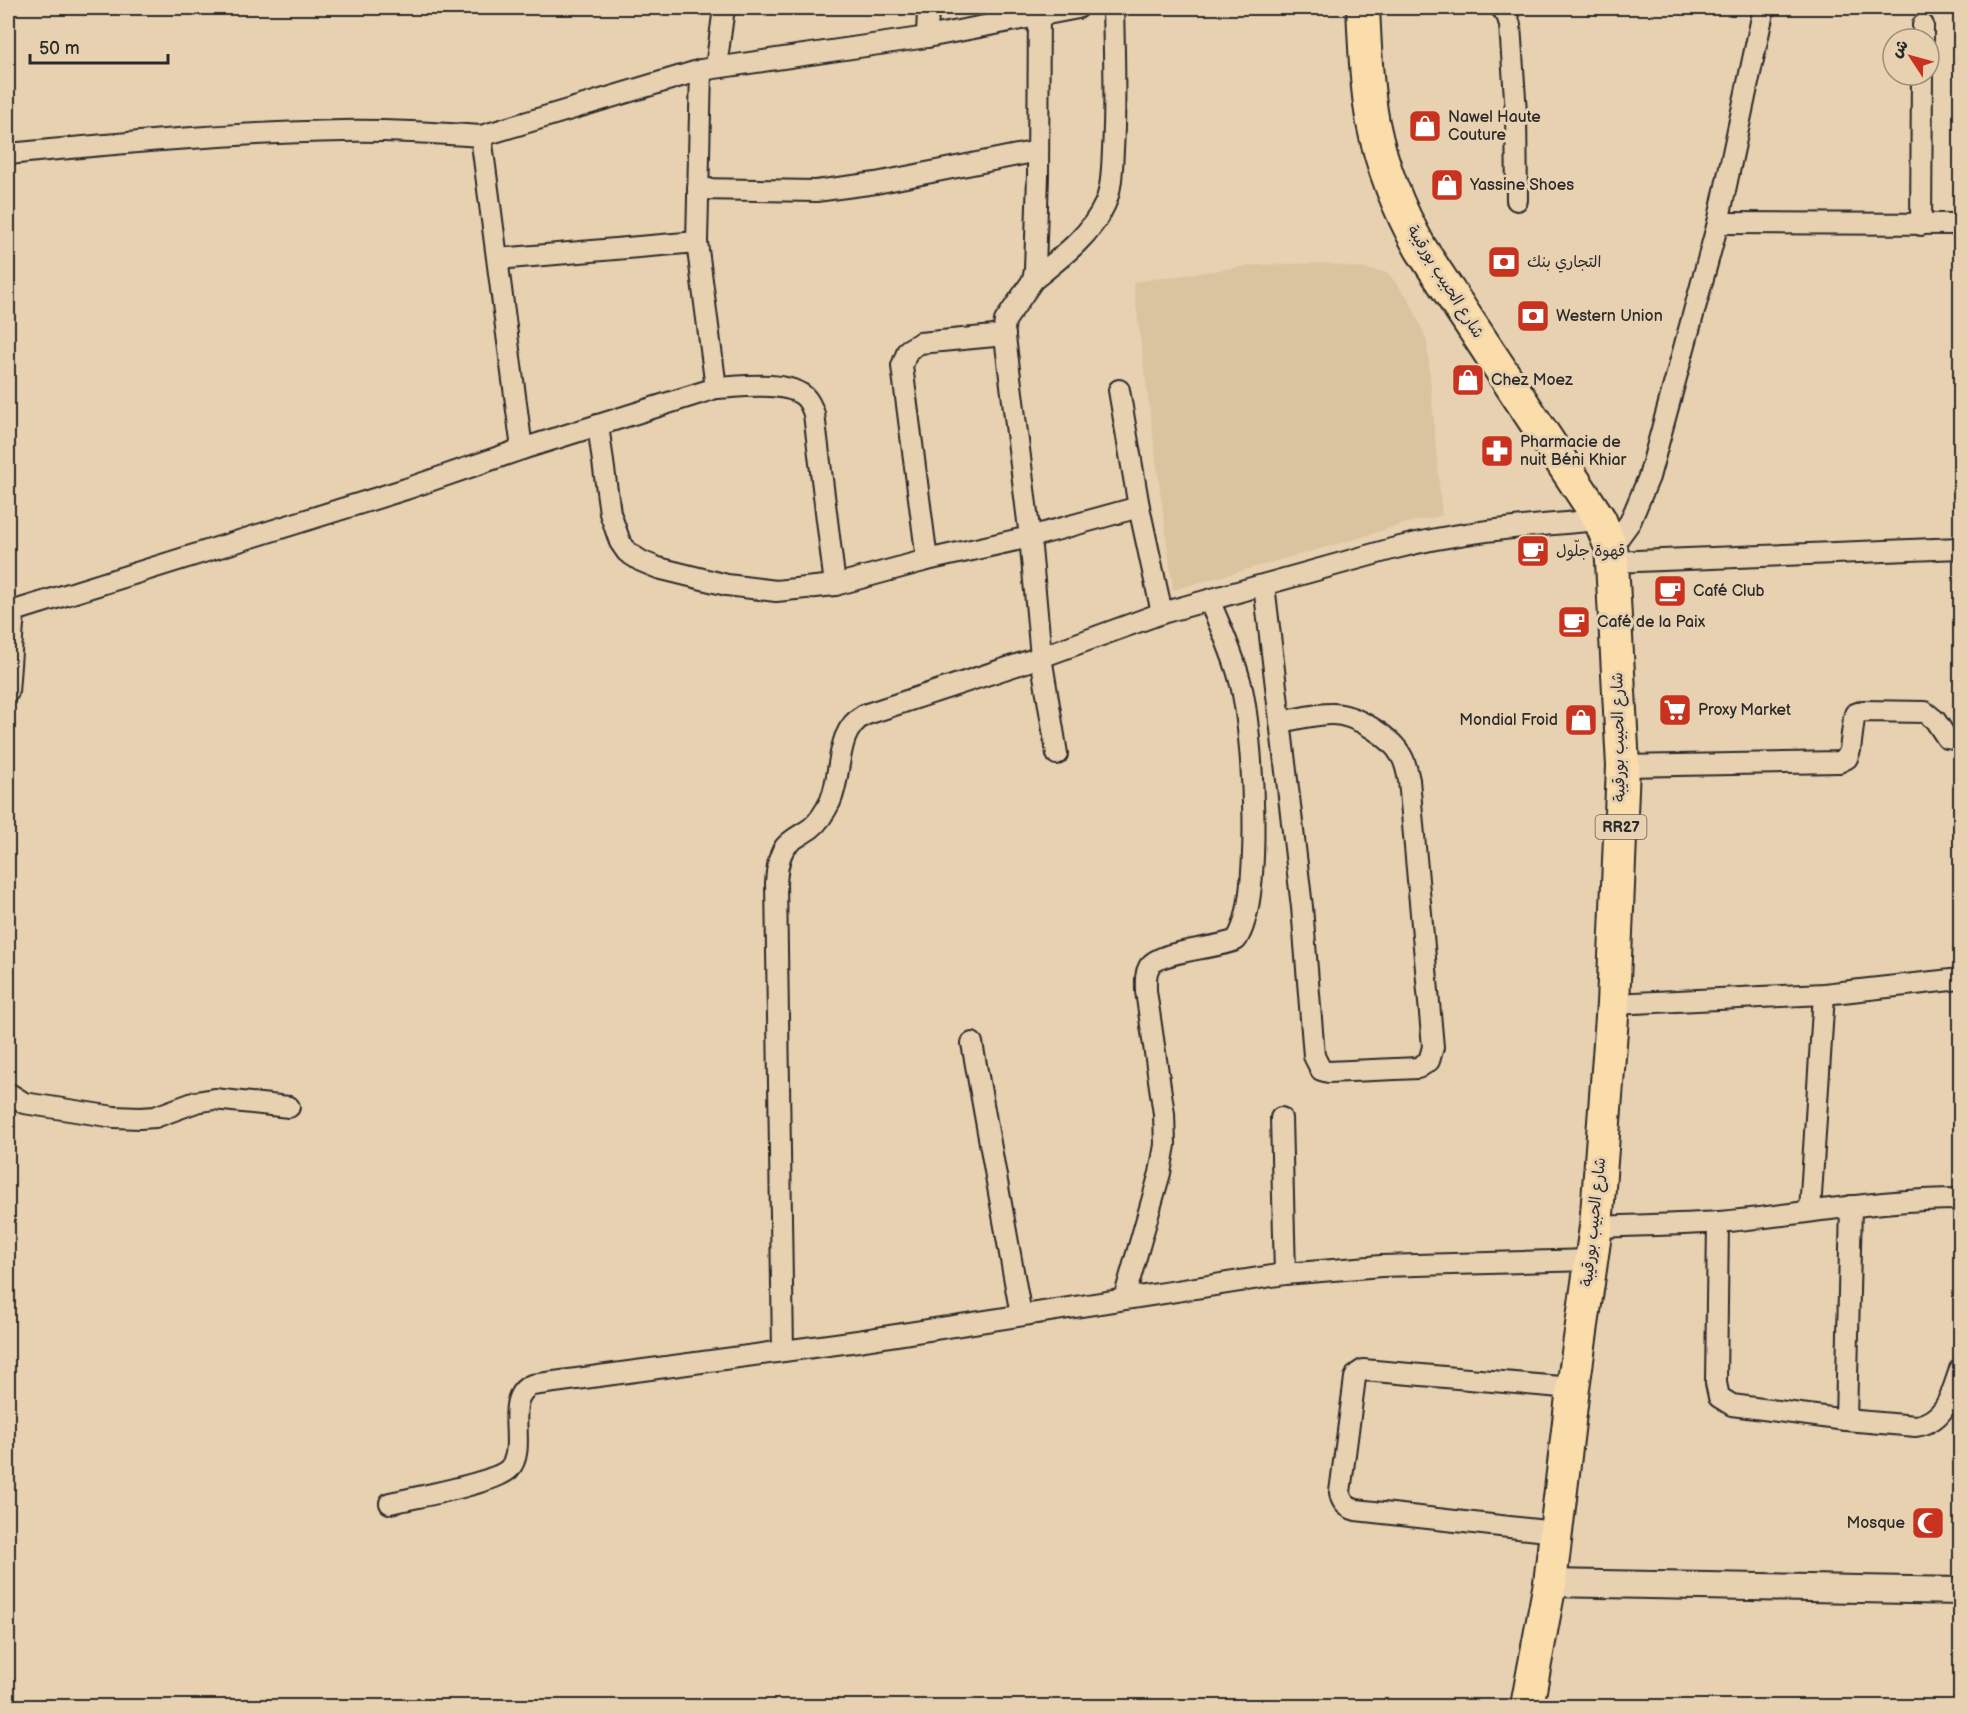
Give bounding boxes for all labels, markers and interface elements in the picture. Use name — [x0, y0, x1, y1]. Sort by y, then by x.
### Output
scale bar — [30, 27, 168, 65]
north arrow — [1881, 27, 1941, 87]
text: ش — [1887, 36, 1913, 62]
text: 50 m — [39, 38, 80, 59]
shop icon: Nawel Haute Couture — [1407, 108, 1443, 144]
place label: Nawel Haute Couture — [1448, 108, 1541, 145]
shop icon: Yassine Shoes — [1429, 167, 1465, 203]
place label: Yassine Shoes — [1469, 176, 1574, 195]
street label: شارع الحبيب بورقيبة — [1402, 222, 1487, 342]
bank icon: التجاري بنك — [1486, 244, 1522, 280]
place label: التجاري بنك — [1527, 253, 1601, 273]
bank icon: Western Union — [1515, 298, 1551, 334]
place label: Western Union — [1556, 307, 1663, 326]
shop icon: Chez Moez — [1450, 362, 1486, 398]
place label: Chez Moez — [1491, 371, 1573, 390]
pharmacy icon: Pharmacie de nuit Béni Khiar — [1479, 433, 1515, 469]
place label: Pharmacie de nuit Béni Khiar — [1520, 433, 1626, 470]
cafe icon: قهوة جلّول — [1515, 533, 1551, 569]
place label: قهوة جلّول — [1556, 539, 1625, 561]
cafe icon: Café Club — [1652, 573, 1688, 609]
place label: Café Club — [1693, 582, 1765, 601]
cafe icon: Café de la Paix — [1556, 604, 1592, 640]
place label: Café de la Paix — [1597, 613, 1706, 632]
street label: شارع الحبيب بورقيبة — [1608, 672, 1631, 802]
supermarket icon: Proxy Market — [1657, 692, 1693, 728]
place label: Proxy Market — [1698, 701, 1791, 720]
shop icon: Mondial Froid — [1563, 702, 1599, 738]
place label: Mondial Froid — [1459, 711, 1558, 730]
road number: RR27 — [1596, 815, 1646, 839]
street label: شارع الحبيب بورقيبة — [1578, 1157, 1611, 1288]
mosque icon: Mosque — [1910, 1505, 1946, 1541]
place label: Mosque — [1846, 1514, 1906, 1533]

